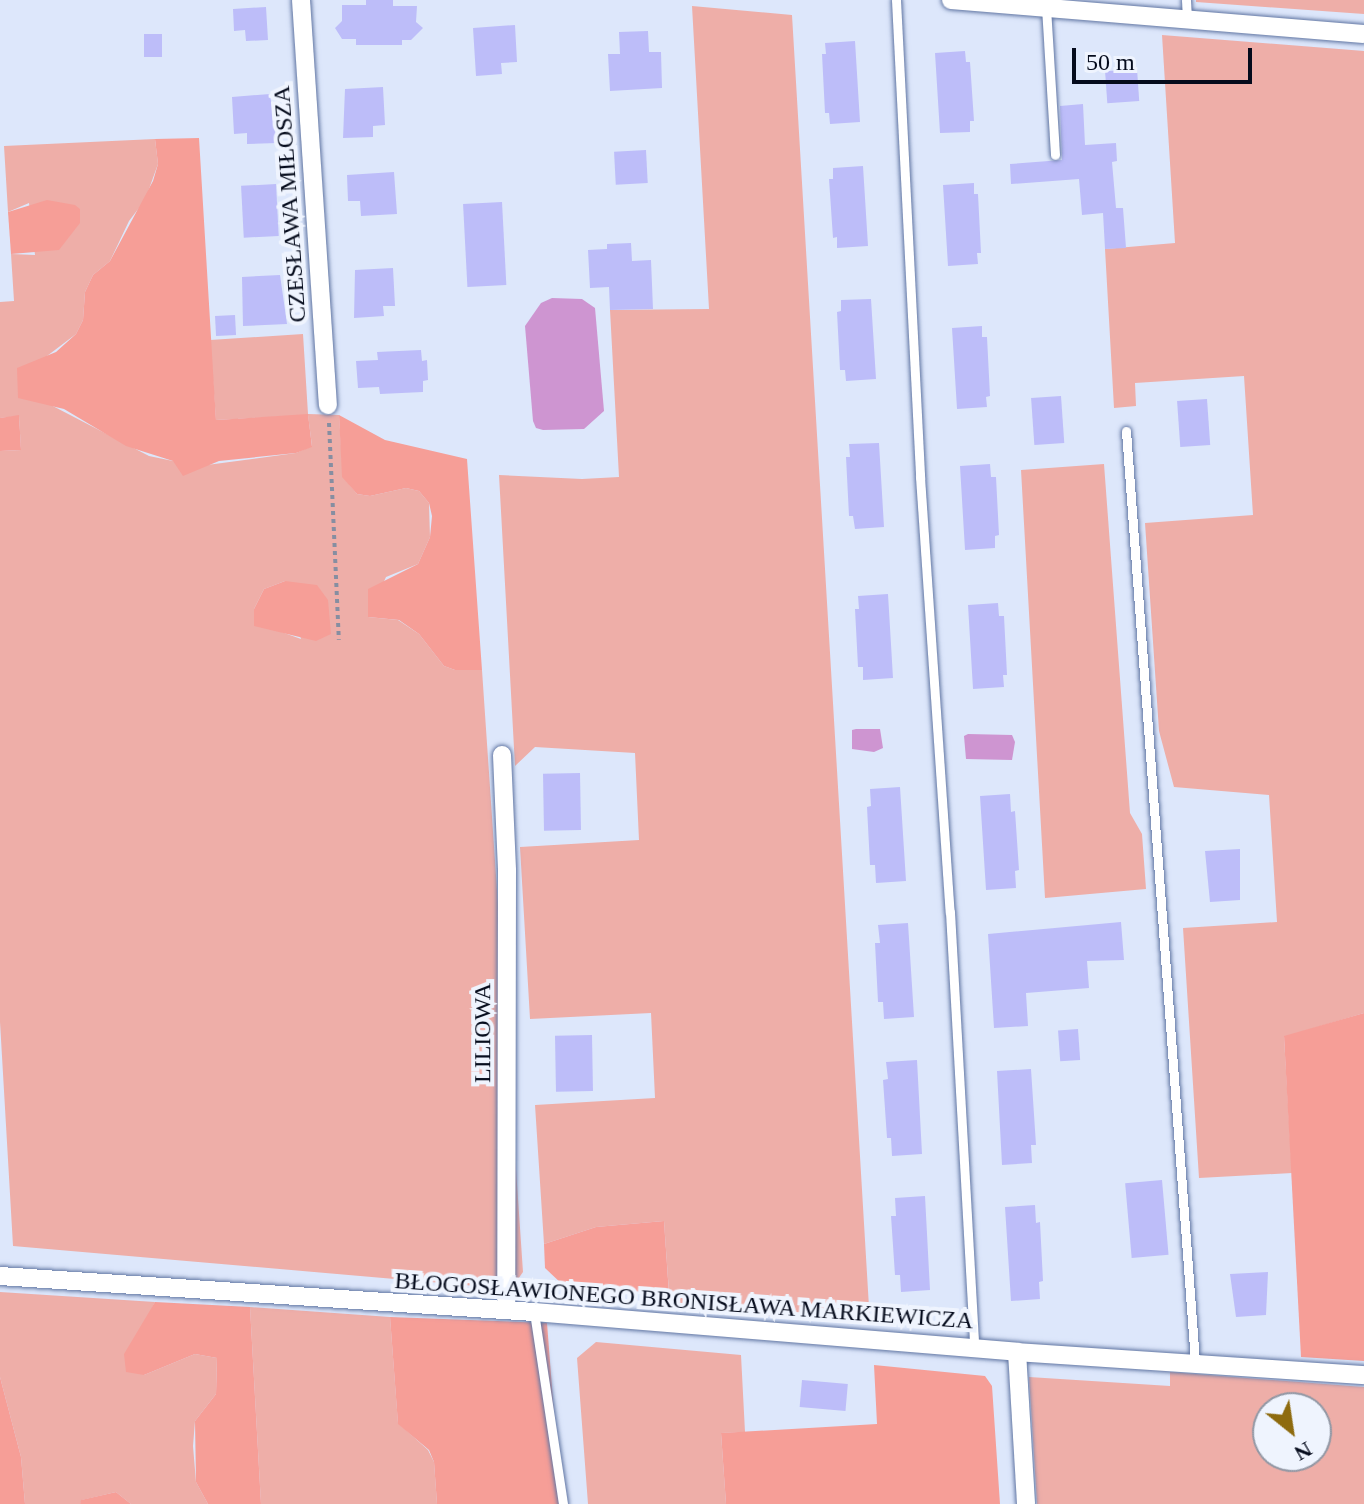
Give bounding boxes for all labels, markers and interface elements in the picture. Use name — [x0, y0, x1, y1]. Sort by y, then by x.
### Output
scale bar — [1076, 32, 1256, 82]
text: 50 m — [1086, 49, 1135, 75]
street label: CZESŁAWA MIŁOSZA — [267, 84, 313, 324]
street label: LILIOWA — [469, 983, 497, 1083]
street label: BŁOGOSŁAWIONEGO BRONISŁAWA MARKIEWICZA — [393, 1266, 975, 1336]
north arrow — [1252, 1392, 1332, 1472]
text: N — [1290, 1437, 1316, 1466]

